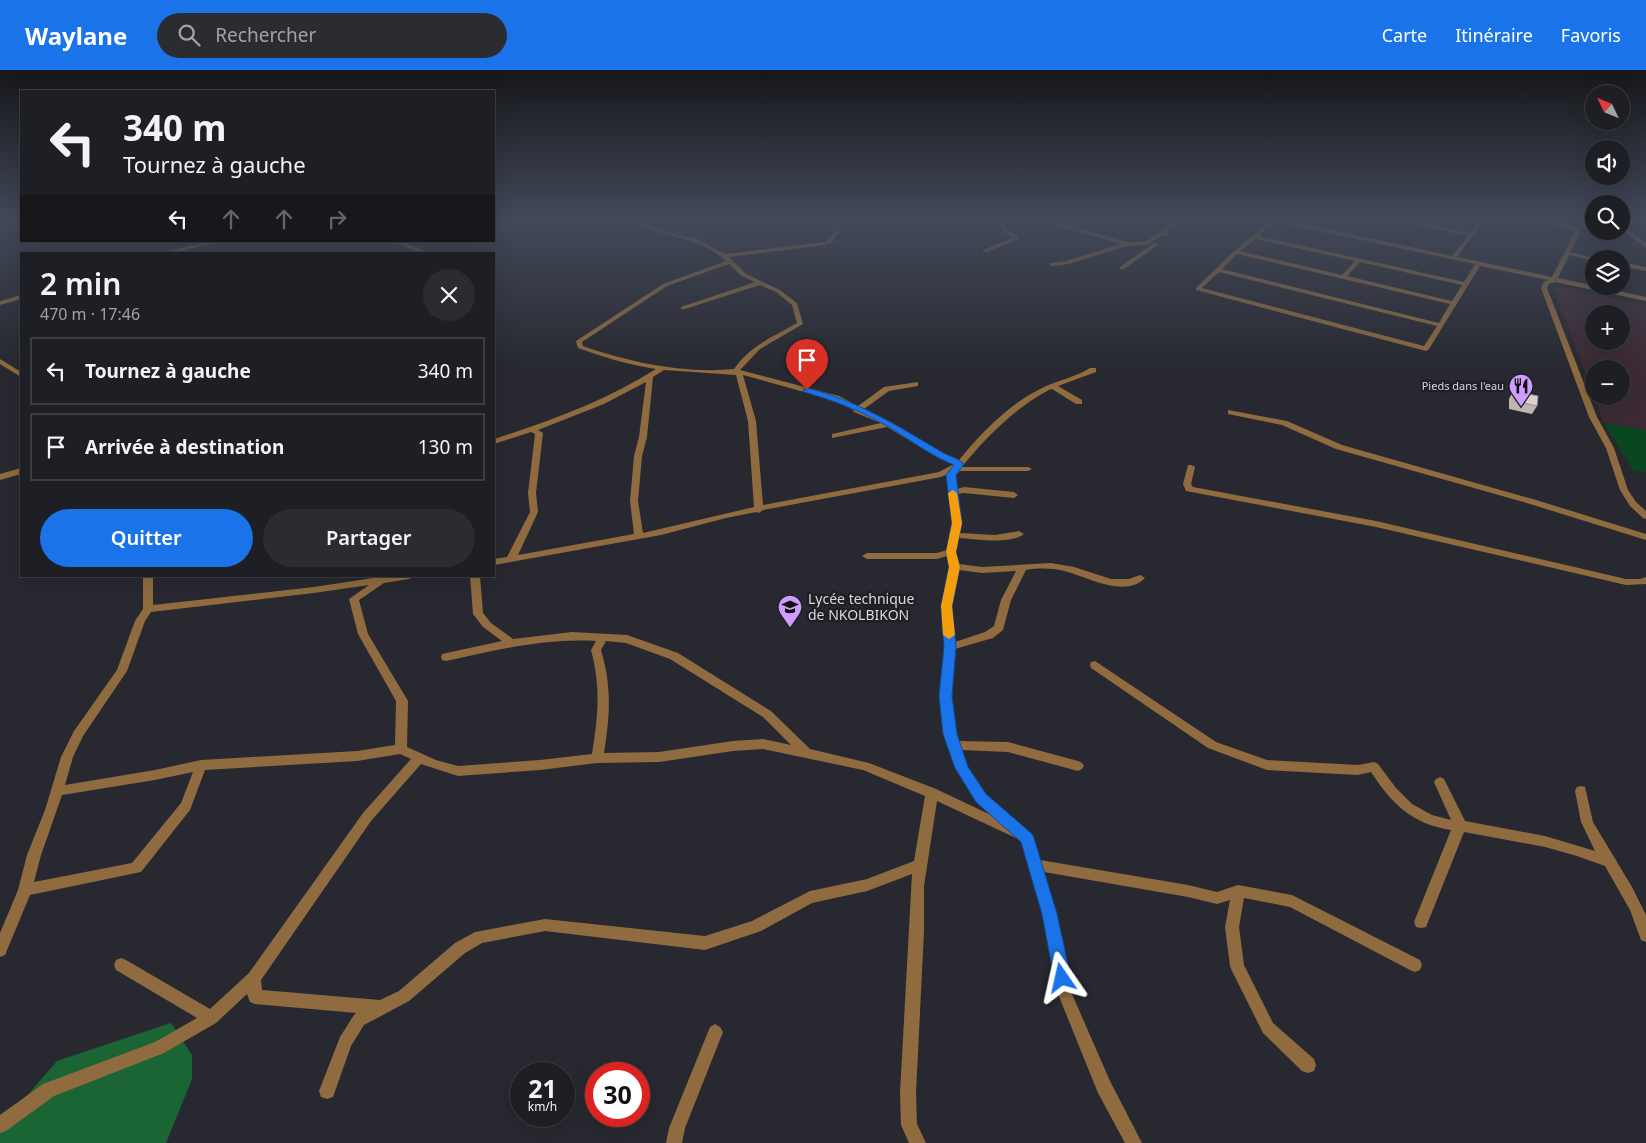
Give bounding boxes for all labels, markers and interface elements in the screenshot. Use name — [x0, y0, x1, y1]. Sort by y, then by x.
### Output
search box — [157, 13, 507, 58]
text: Waylane — [25, 19, 127, 52]
icon: search — [175, 21, 203, 49]
text: Rechercher — [215, 22, 316, 48]
text: Carte — [1382, 23, 1427, 47]
text: Itinéraire — [1455, 23, 1533, 47]
text: Favoris — [1561, 23, 1621, 47]
north arrow — [1585, 85, 1630, 130]
map controls — [1585, 85, 1630, 405]
text: 340 m — [123, 104, 226, 151]
icon: left — [40, 110, 105, 175]
button: sound — [1585, 140, 1630, 185]
text: Tournez à gauche — [123, 149, 306, 179]
button: search — [1585, 195, 1630, 240]
icon: left — [164, 205, 192, 233]
icon: ahead — [217, 205, 245, 233]
icon: ahead — [270, 205, 298, 233]
icon: right — [323, 205, 351, 233]
button: layers — [1585, 250, 1630, 295]
text: 2 min — [40, 263, 121, 304]
button: close — [423, 269, 475, 321]
text: 470 m · 17:46 — [40, 303, 140, 325]
button: + — [1585, 305, 1630, 350]
pin — [786, 339, 828, 390]
icon: arrive — [793, 346, 821, 374]
icon: left — [42, 357, 70, 385]
text: Tournez à gauche — [85, 358, 251, 384]
text: 340 m — [418, 358, 473, 384]
button: − — [1585, 360, 1630, 405]
restaurant icon: Pieds dans l'eau — [1508, 373, 1534, 407]
place label: Pieds dans l'eau — [1422, 378, 1504, 393]
icon: arrive — [42, 433, 70, 461]
text: Arrivée à destination — [85, 434, 284, 460]
text: 130 m — [418, 434, 473, 460]
button: Quitter — [40, 509, 253, 567]
button: Partager — [263, 509, 475, 567]
place label: Lycée technique de NKOLBIKON — [808, 589, 914, 624]
school or university icon: Lycée technique de NKOLBIKON — [777, 594, 803, 628]
position arrow — [1035, 951, 1087, 1003]
speed limit sign: 30 — [585, 1062, 650, 1127]
text: 21 — [528, 1071, 557, 1105]
text: km/h — [528, 1098, 557, 1115]

